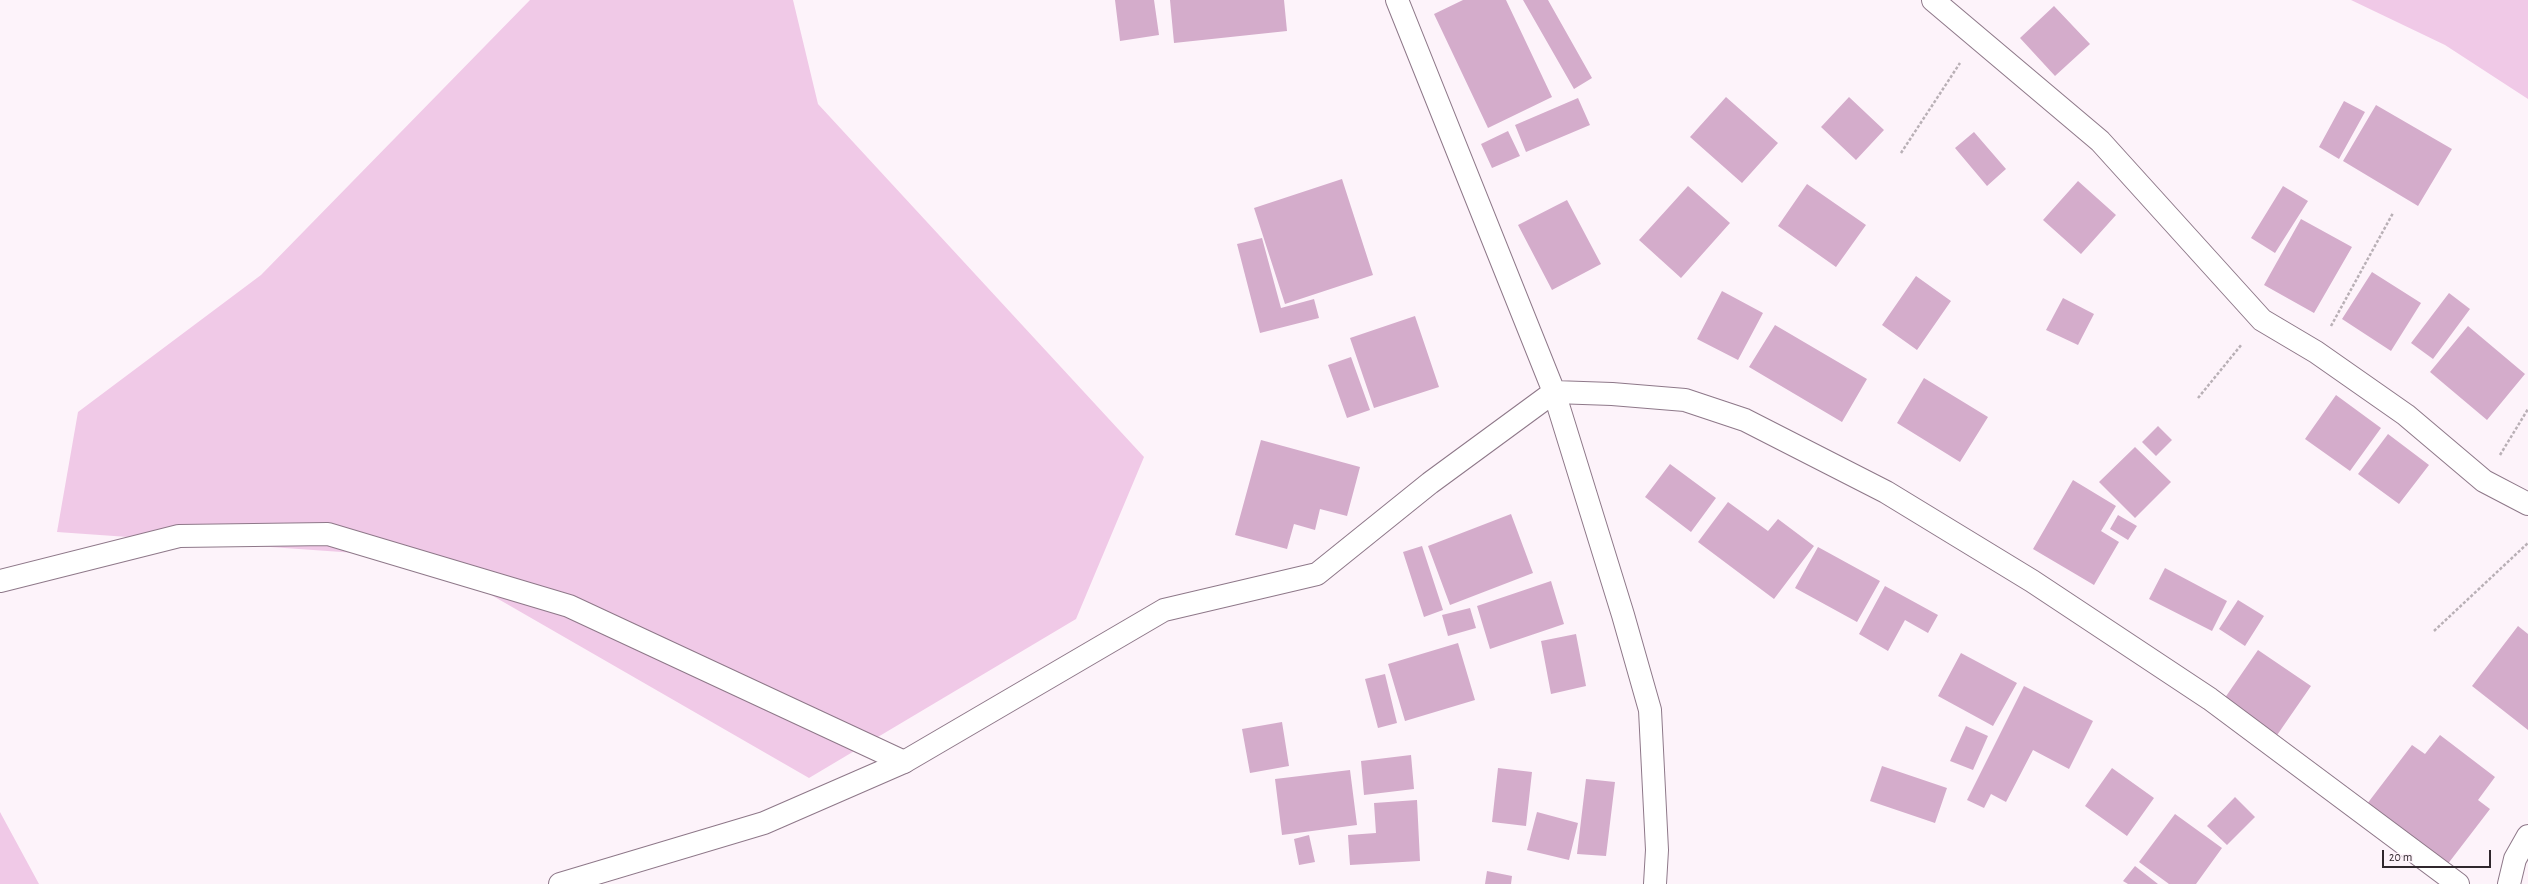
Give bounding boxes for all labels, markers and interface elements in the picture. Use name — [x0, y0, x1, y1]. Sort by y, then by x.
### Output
scale bar — [2384, 842, 2493, 868]
text: 20 m — [2389, 851, 2412, 863]

